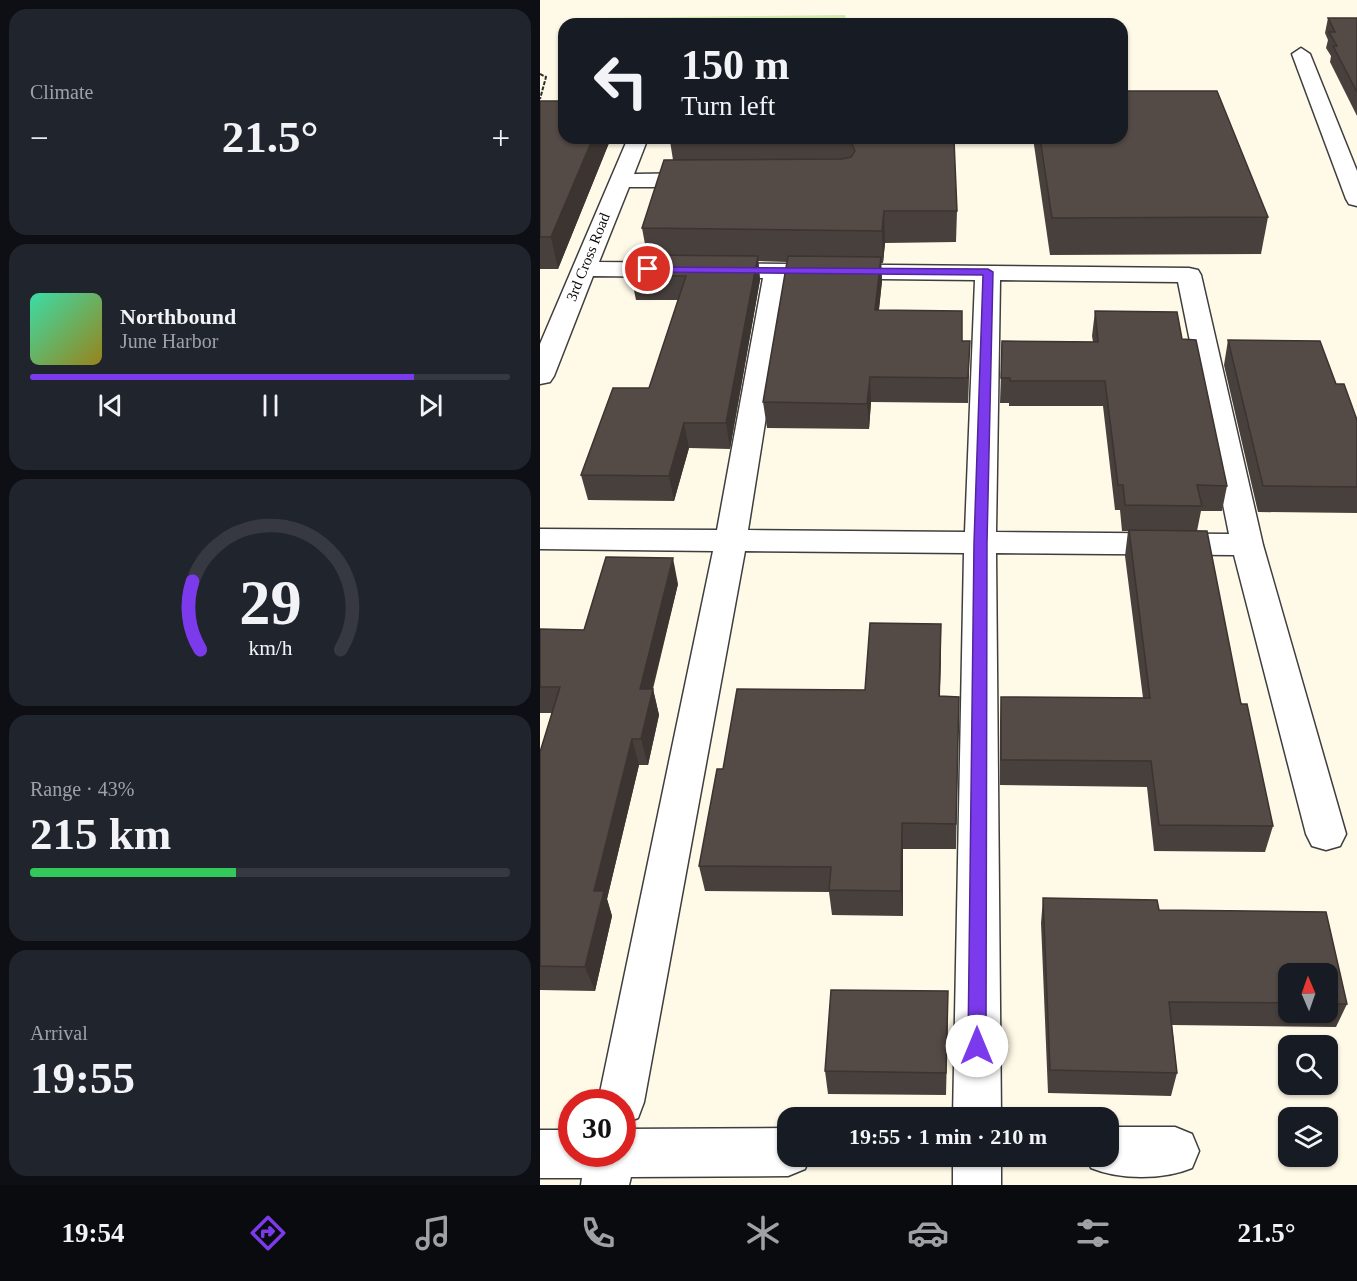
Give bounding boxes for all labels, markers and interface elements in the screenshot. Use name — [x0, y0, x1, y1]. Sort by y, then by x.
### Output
icon: left — [582, 42, 660, 120]
text: 150 m — [681, 42, 790, 88]
text: Climate — [30, 81, 93, 103]
text: Turn left — [681, 91, 775, 121]
text: 21.5° — [222, 112, 318, 162]
text: − — [30, 120, 49, 156]
text: + — [491, 120, 510, 156]
street label: 3rd Cross Road — [563, 210, 613, 303]
pin — [622, 243, 673, 294]
icon: arrive — [631, 252, 664, 285]
text: Northbound — [120, 304, 236, 329]
text: June Harbor — [120, 330, 218, 352]
icon: previous — [94, 389, 127, 422]
icon: pause — [254, 389, 287, 422]
icon: next — [414, 389, 447, 422]
text: 29 — [239, 568, 301, 637]
text: km/h — [248, 636, 292, 660]
text: Range · 43% — [30, 778, 134, 800]
text: 215 km — [30, 809, 171, 859]
north arrow — [1278, 963, 1338, 1023]
map controls — [1278, 963, 1338, 1167]
position arrow — [945, 1014, 1009, 1078]
text: Arrival — [30, 1022, 88, 1044]
button: search — [1278, 1035, 1338, 1095]
text: 19:55 — [30, 1053, 135, 1103]
speed limit sign: 30 — [558, 1089, 636, 1167]
button: layers — [1278, 1107, 1338, 1167]
text: 19:55 · 1 min · 210 m — [849, 1124, 1047, 1149]
icon: directions — [247, 1212, 289, 1254]
icon: music — [412, 1212, 454, 1254]
icon: phone — [577, 1212, 619, 1254]
icon: climate — [742, 1212, 784, 1254]
icon: car — [907, 1212, 949, 1254]
icon: filters — [1072, 1212, 1114, 1254]
text: 19:54 — [61, 1218, 124, 1248]
text: 21.5° — [1237, 1218, 1295, 1248]

